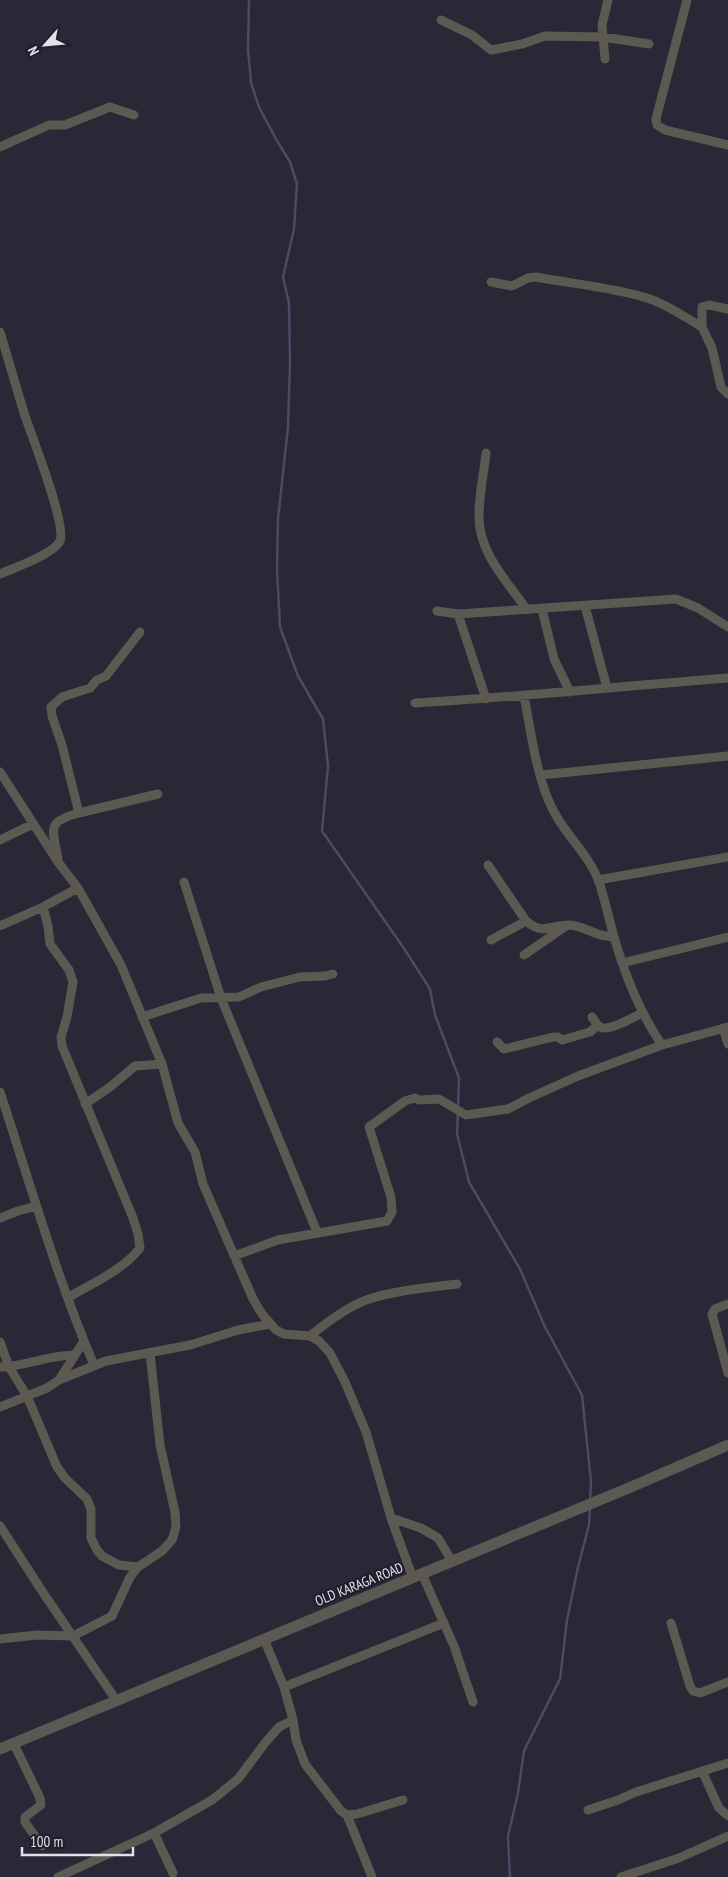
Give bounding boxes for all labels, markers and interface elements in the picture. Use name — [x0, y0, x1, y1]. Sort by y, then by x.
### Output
north arrow — [20, 20, 70, 70]
text: N — [24, 43, 43, 58]
street label: OLD KARAGA ROAD — [312, 1558, 406, 1610]
scale bar — [22, 1824, 134, 1856]
text: 100 m — [30, 1832, 63, 1851]

